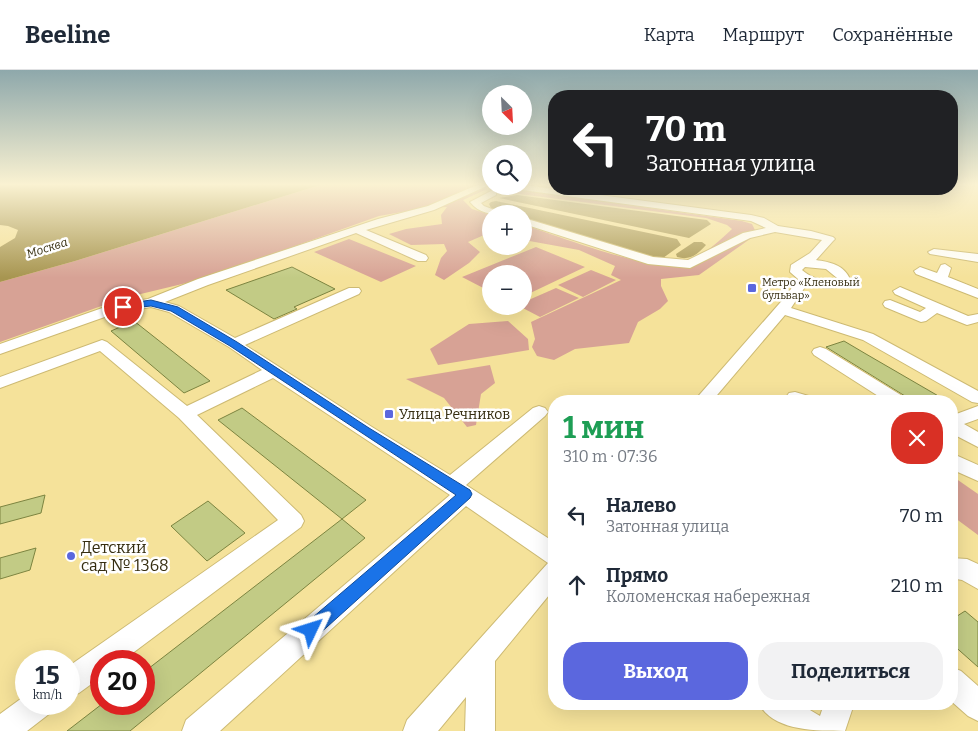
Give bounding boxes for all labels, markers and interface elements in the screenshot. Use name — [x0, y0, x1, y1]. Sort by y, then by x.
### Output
text: Beeline — [25, 21, 110, 49]
text: Карта — [644, 24, 695, 46]
text: Маршрут — [723, 24, 804, 46]
text: Сохранённые — [832, 24, 953, 46]
north arrow — [482, 85, 532, 135]
map controls — [482, 85, 532, 315]
text: 70 m — [646, 108, 726, 150]
icon: left — [563, 110, 628, 175]
button: search — [482, 145, 532, 195]
text: Затонная улица — [646, 150, 815, 177]
button: + — [482, 205, 532, 255]
water label: Москва — [25, 235, 69, 261]
button: − — [482, 265, 532, 315]
place label: Метро «Кленовый бульвар» — [762, 276, 860, 302]
marker: Метро «Кленовый бульвар» — [746, 282, 758, 294]
pin — [102, 286, 144, 328]
icon: arrive — [109, 293, 137, 321]
place label: Улица Речников — [399, 406, 510, 423]
marker: Улица Речников — [383, 408, 395, 420]
text: 1 мин — [563, 410, 644, 446]
button: close — [891, 412, 943, 464]
text: 310 m · 07:36 — [563, 447, 657, 466]
text: Налево — [606, 494, 676, 517]
icon: left — [563, 501, 591, 529]
text: 70 m — [900, 504, 943, 527]
text: Затонная улица — [606, 517, 729, 536]
place label: Детский сад № 1368 — [81, 538, 169, 575]
marker: Детский сад № 1368 — [65, 550, 77, 562]
text: Прямо — [606, 564, 668, 587]
icon: ahead — [563, 571, 591, 599]
text: 210 m — [891, 574, 943, 597]
text: Коломенская набережная — [606, 587, 810, 606]
position arrow — [284, 603, 336, 655]
button: Выход — [563, 642, 748, 700]
button: Поделиться — [758, 642, 943, 700]
speed limit sign: 20 — [90, 650, 155, 715]
text: 15 — [35, 661, 60, 691]
text: km/h — [33, 688, 62, 702]

